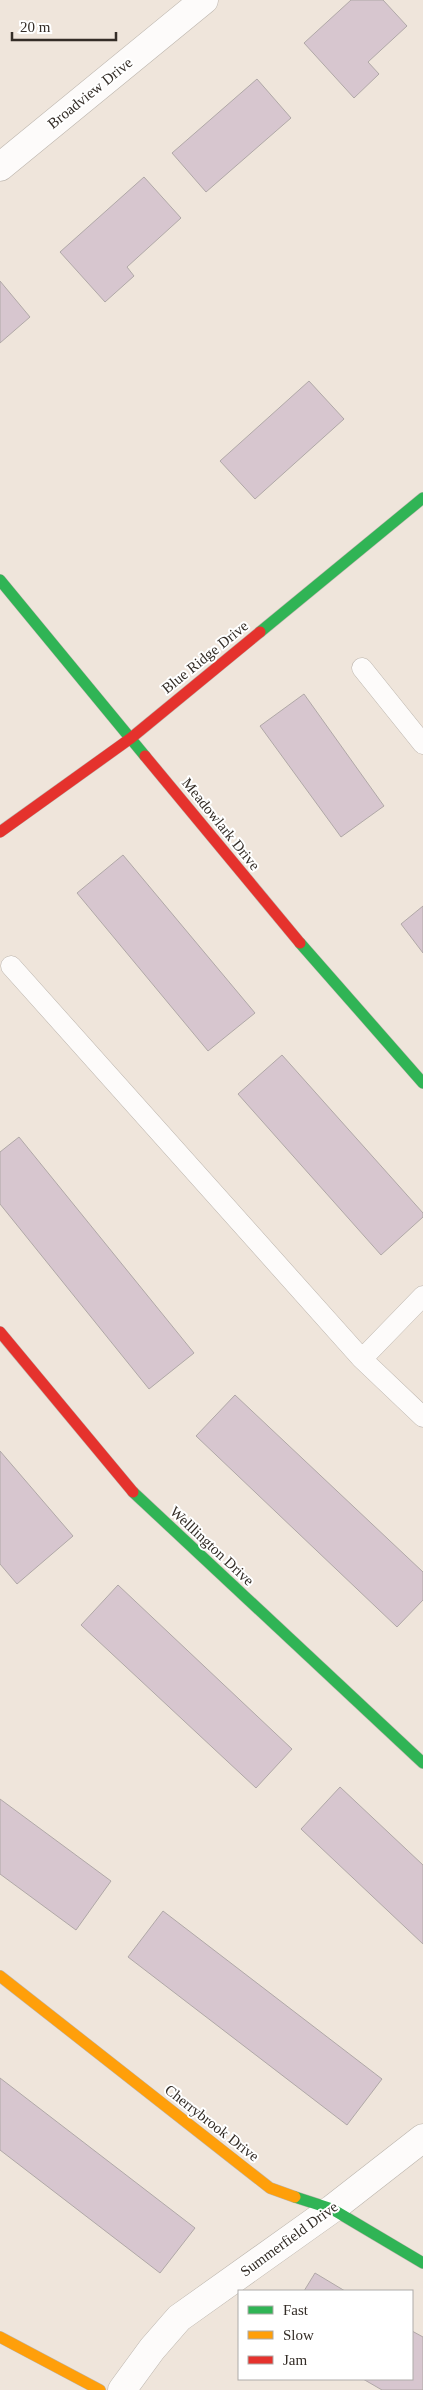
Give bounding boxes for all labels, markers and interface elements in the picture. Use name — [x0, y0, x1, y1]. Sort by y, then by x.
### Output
scale bar — [12, 10, 116, 42]
text: 20 m — [20, 19, 51, 35]
street label: Broadview Drive — [45, 54, 136, 132]
street label: Blue Ridge Drive — [159, 617, 251, 697]
street label: Meadowlark Drive — [179, 775, 263, 873]
street label: Welllington Drive — [167, 1503, 257, 1589]
street label: Cherrybrook Drive — [162, 2081, 262, 2165]
street label: Summerfield Drive — [237, 2198, 341, 2280]
legend — [238, 2290, 413, 2380]
text: Fast — [283, 2302, 309, 2318]
text: Slow — [283, 2327, 314, 2343]
text: Jam — [283, 2352, 307, 2368]

